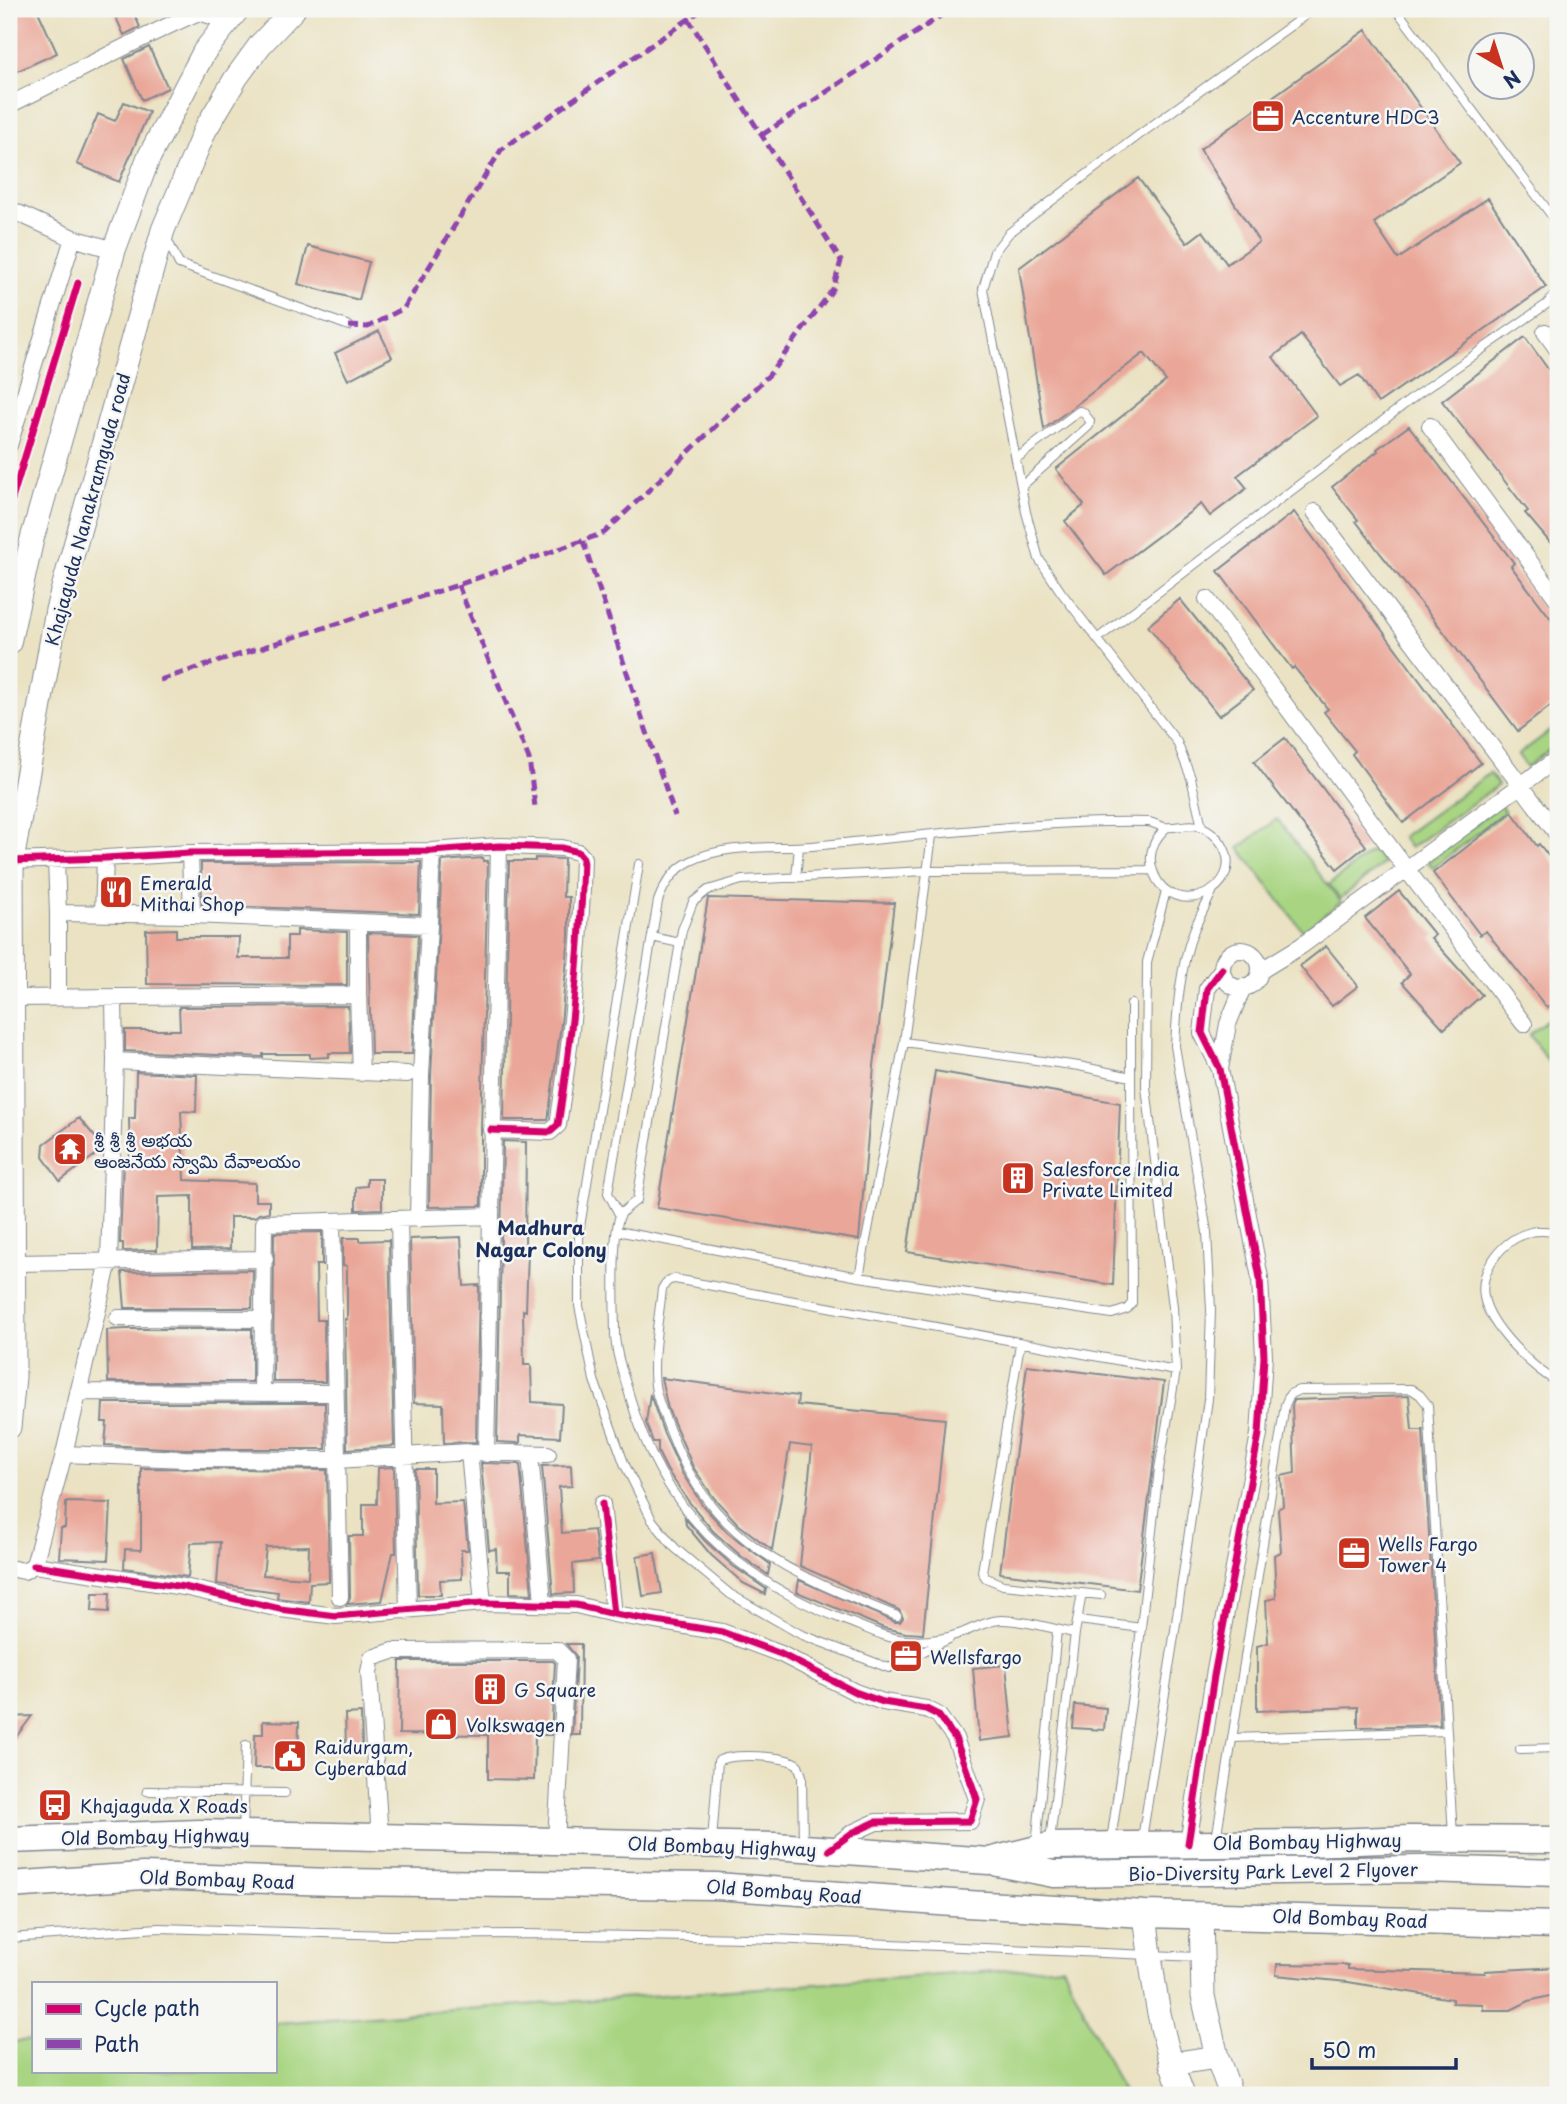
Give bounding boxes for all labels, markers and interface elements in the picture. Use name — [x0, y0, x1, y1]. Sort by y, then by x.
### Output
north arrow — [1466, 32, 1536, 102]
text: N — [1498, 64, 1527, 96]
office icon: Accenture HDC3 — [1249, 97, 1287, 135]
place label: Accenture HDC3 — [1292, 103, 1440, 130]
street label: Khajaguda Nanakramguda road — [38, 370, 136, 648]
place label: Emerald Mithai Shop — [140, 869, 244, 917]
restaurant icon: Emerald Mithai Shop — [97, 873, 135, 911]
place label: శ్రీ శ్రీ శ్రీ అభయ ఆంజనేయ స్వామి దేవాలయం — [94, 1126, 301, 1175]
temple icon: శ్రీ శ్రీ శ్రీ అభయ ఆంజనేయ స్వామి దేవాలయం — [51, 1130, 89, 1168]
place label: Salesforce India Private Limited — [1042, 1155, 1180, 1203]
building icon: Salesforce India Private Limited — [999, 1159, 1037, 1197]
district label: Madhura Nagar Colony — [475, 1213, 607, 1263]
place label: Wells Fargo Tower 4 — [1378, 1530, 1478, 1578]
office icon: Wells Fargo Tower 4 — [1335, 1534, 1373, 1572]
office icon: Wellsfargo — [887, 1637, 925, 1675]
place label: Wellsfargo — [930, 1643, 1022, 1670]
building icon: G Square — [471, 1670, 509, 1708]
place label: G Square — [514, 1676, 596, 1703]
shop icon: Volkswagen — [422, 1705, 460, 1743]
place label: Volkswagen — [466, 1711, 565, 1738]
place label: Raidurgam, Cyberabad — [314, 1733, 413, 1781]
public building icon: Raidurgam, Cyberabad — [271, 1737, 309, 1775]
bus stop icon: Khajaguda X Roads — [36, 1786, 74, 1824]
place label: Khajaguda X Roads — [80, 1792, 248, 1819]
street label: Old Bombay Highway — [60, 1821, 250, 1851]
street label: Old Bombay Highway — [1212, 1826, 1402, 1856]
street label: Old Bombay Highway — [627, 1829, 817, 1863]
street label: Bio-Diversity Park Level 2 Flyover — [1128, 1855, 1419, 1887]
street label: Old Bombay Road — [139, 1863, 295, 1895]
street label: Old Bombay Road — [705, 1872, 863, 1910]
street label: Old Bombay Road — [1272, 1902, 1428, 1934]
legend — [32, 1982, 276, 2072]
text: Cycle path — [94, 1991, 200, 2023]
text: Path — [94, 2027, 139, 2059]
scale bar — [1312, 2027, 1455, 2071]
text: 50 m — [1322, 2033, 1376, 2065]

